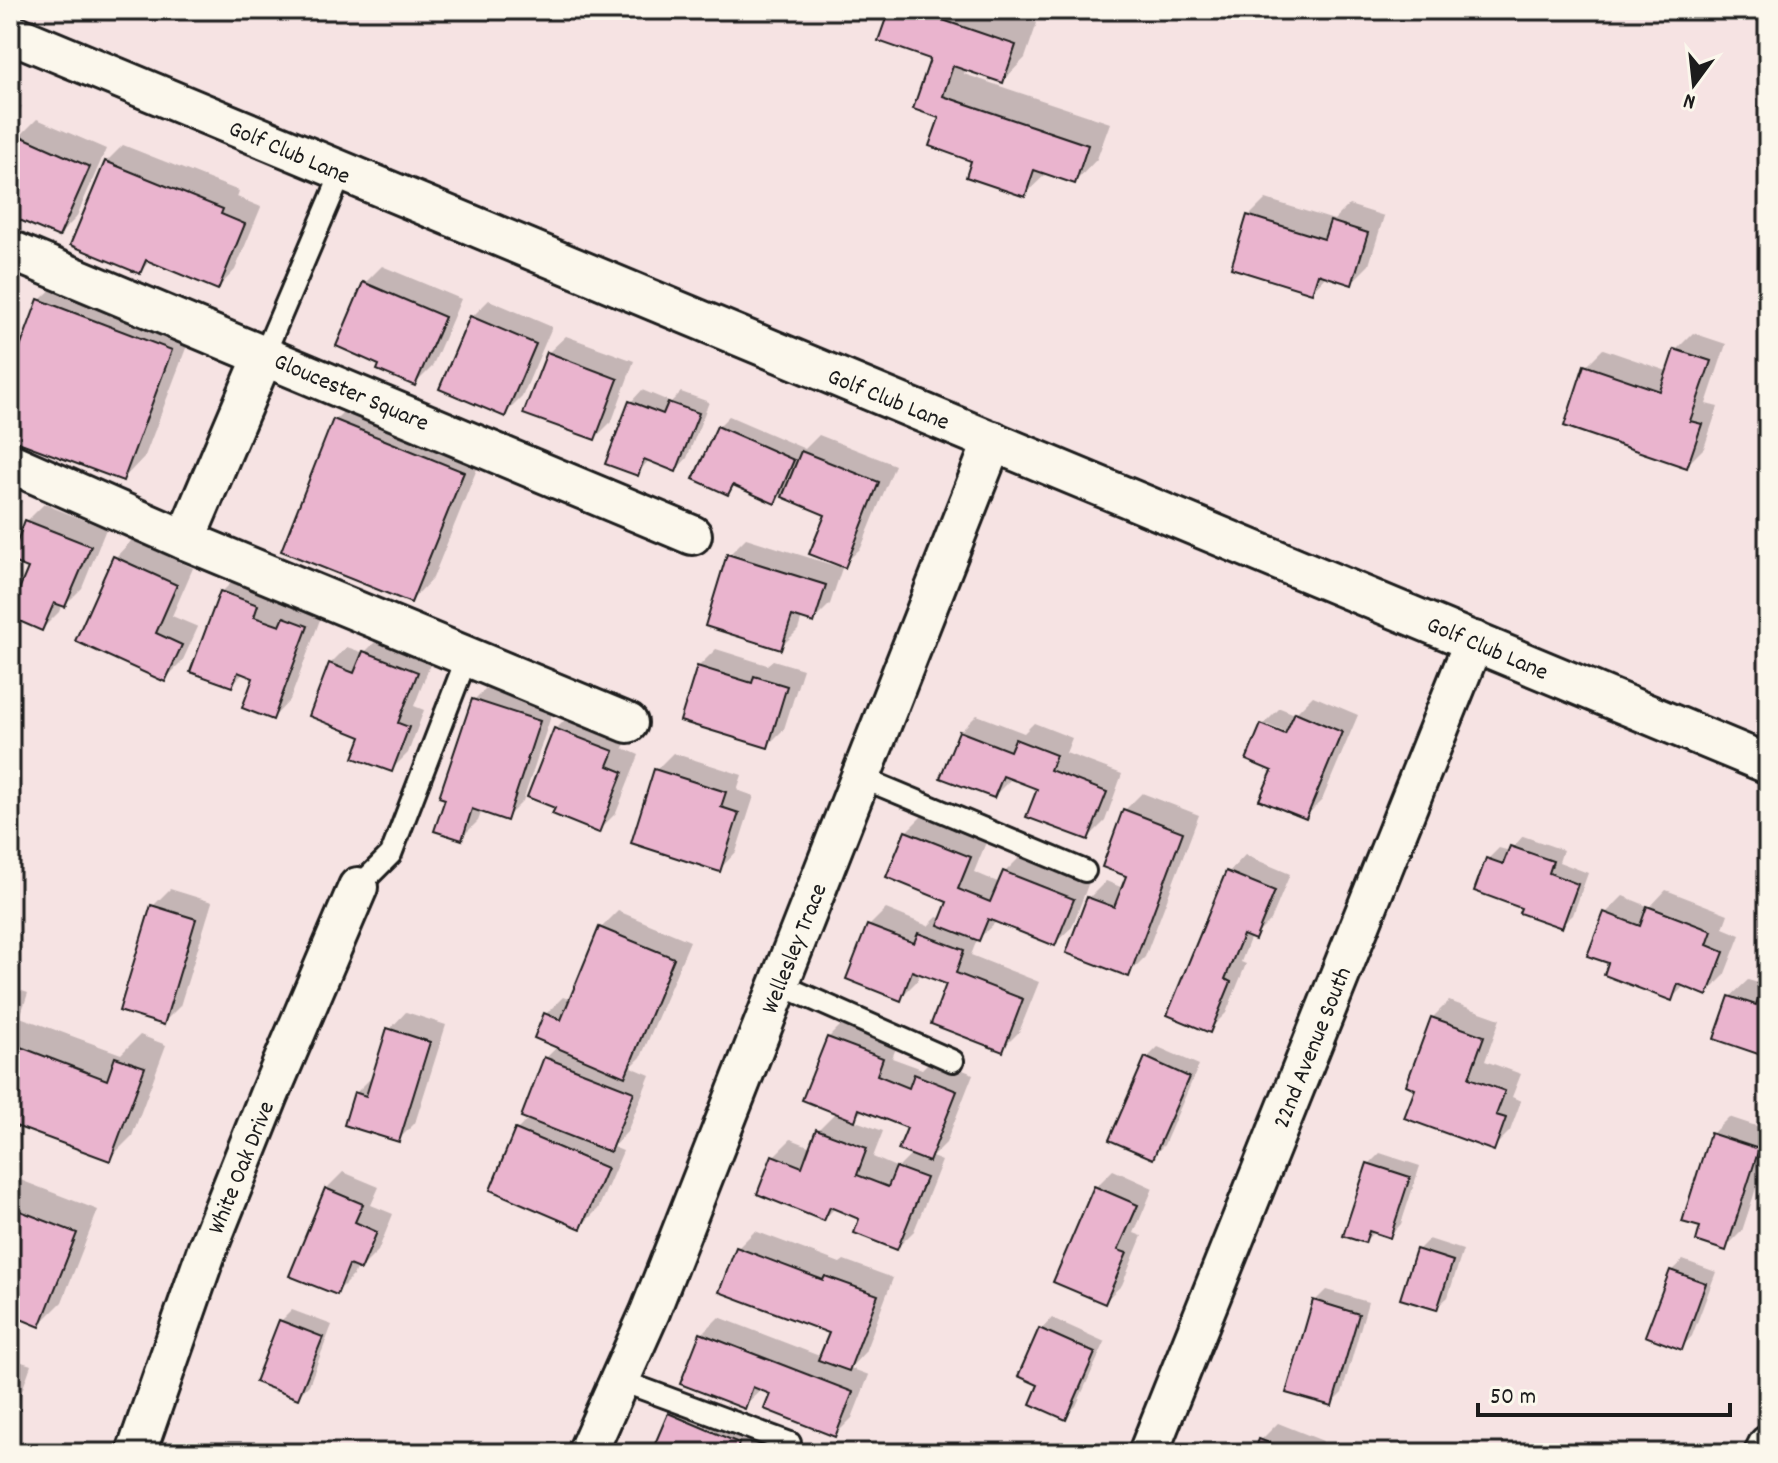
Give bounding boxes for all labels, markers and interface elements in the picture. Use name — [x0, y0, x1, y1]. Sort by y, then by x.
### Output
north arrow — [1654, 44, 1734, 124]
text: N — [1680, 84, 1699, 116]
street label: Golf Club Lane — [223, 113, 355, 195]
street label: Gloucester Square — [268, 346, 434, 442]
street label: Golf Club Lane — [822, 361, 954, 441]
street label: Golf Club Lane — [1421, 609, 1553, 691]
street label: Wellesley Trace — [754, 879, 837, 1019]
street label: 22nd Avenue South — [1266, 962, 1362, 1134]
street label: White Oak Drive — [201, 1097, 285, 1240]
scale bar — [1478, 1367, 1730, 1417]
text: 50 m — [1490, 1381, 1536, 1415]

